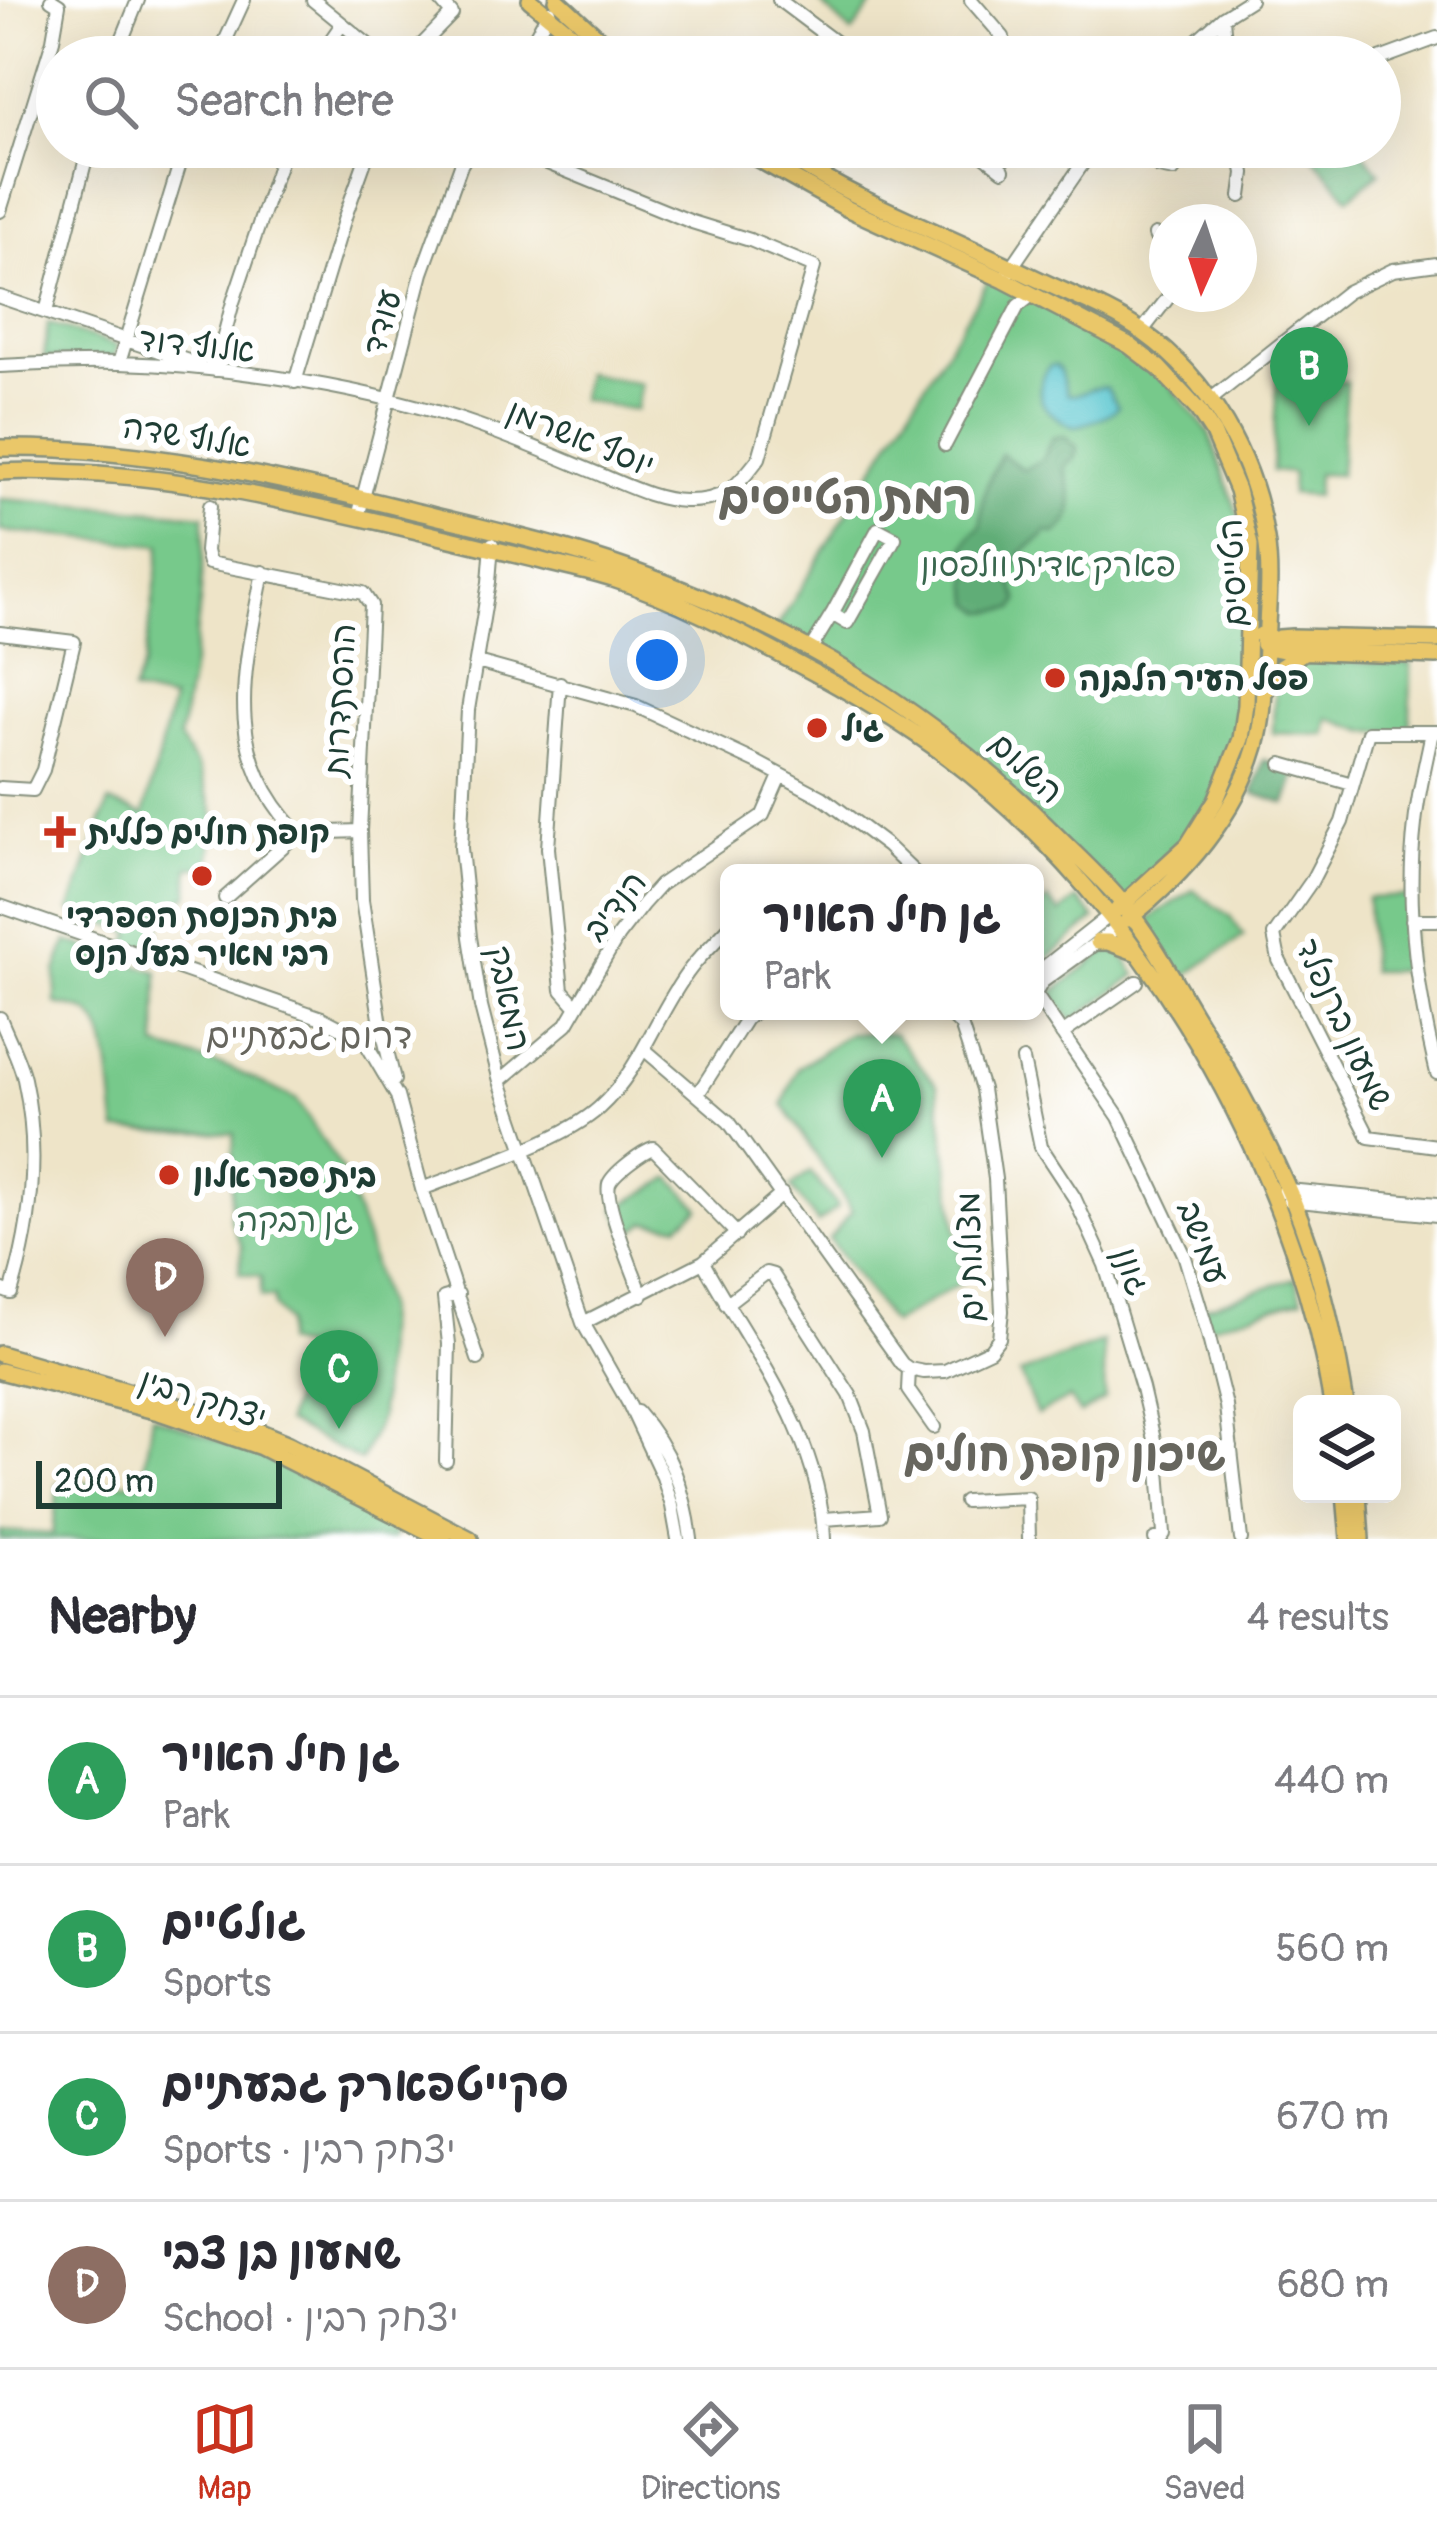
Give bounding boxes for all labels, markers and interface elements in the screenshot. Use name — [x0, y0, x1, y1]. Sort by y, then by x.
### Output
search box — [36, 36, 1401, 168]
icon: search — [78, 69, 144, 135]
text: Search here — [174, 74, 394, 130]
north arrow — [1149, 204, 1257, 312]
street label: עודד — [354, 285, 411, 359]
street label: אלוף דוד — [137, 319, 257, 372]
pin: B — [1270, 327, 1348, 426]
street label: יוסף אשרמן — [501, 390, 660, 486]
street label: אלוף שדה — [120, 406, 254, 467]
district label: רמת הטייסים — [718, 471, 972, 527]
street label: הטייסים — [1210, 518, 1257, 628]
park label: פארק אדית וולפסון — [920, 545, 1176, 586]
street label: ההסתדרות — [316, 622, 365, 780]
your location — [627, 630, 687, 690]
place label: פסל העיר הלבנה — [1079, 659, 1309, 700]
marker: פסל העיר הלבנה — [1042, 665, 1068, 691]
place label: גיל — [841, 709, 884, 750]
marker: גיל — [804, 715, 830, 741]
street label: השלום — [980, 724, 1072, 813]
place label: קופת חולים כללית — [85, 813, 330, 854]
marker: קופת חולים כללית — [44, 816, 76, 848]
marker: בית הכנסת הספרדי רבי מאיר בעל הנס — [189, 863, 215, 889]
street label: הנדיב — [575, 863, 656, 949]
popup — [720, 864, 1044, 1020]
text: גן חיל האויר — [763, 889, 1001, 945]
place label: בית הכנסת הספרדי רבי מאיר בעל הנס — [66, 896, 338, 975]
street label: שמעון ברנפלד — [1286, 932, 1401, 1117]
street label: המאבק — [478, 942, 539, 1055]
text: Park — [763, 952, 831, 1001]
district label: דרום גבעתיים — [206, 1014, 412, 1059]
pin: A — [843, 1059, 921, 1158]
place label: בית ספר אלון — [193, 1156, 377, 1197]
marker: בית ספר אלון — [156, 1162, 182, 1188]
street label: מצולות ים — [948, 1191, 993, 1323]
street label: עמישב — [1168, 1195, 1237, 1290]
park label: גן רבקה — [237, 1200, 353, 1241]
pin: D — [126, 1238, 204, 1337]
street label: גונן — [1104, 1242, 1159, 1301]
pin: C — [300, 1330, 378, 1429]
street label: יצחק רבין — [134, 1360, 271, 1439]
map controls — [1293, 1395, 1401, 1503]
button: layers — [1293, 1395, 1401, 1503]
district label: שיכון קופת חולים — [904, 1428, 1226, 1484]
scale bar — [36, 1455, 282, 1508]
text: 200 m — [54, 1461, 154, 1502]
text: Nearby — [48, 1585, 196, 1649]
text: 4 results — [1247, 1593, 1389, 1642]
text: גן חיל האויר — [162, 1728, 400, 1784]
text: A — [74, 1756, 100, 1805]
text: 440 m — [1274, 1756, 1389, 1805]
text: Park — [162, 1791, 230, 1840]
text: גולטיים — [162, 1896, 306, 1952]
text: B — [76, 1924, 98, 1973]
text: 560 m — [1275, 1924, 1389, 1973]
text: Sports — [162, 1959, 271, 2008]
text: סקייטפארק גבעתיים — [162, 2058, 569, 2114]
text: C — [75, 2092, 99, 2141]
text: 670 m — [1276, 2092, 1389, 2141]
text: Sports · יצחק רבין — [162, 2126, 456, 2175]
text: שמעון בן צבי — [162, 2226, 401, 2282]
text: D — [75, 2260, 99, 2309]
text: 680 m — [1277, 2260, 1389, 2309]
text: School · יצחק רבין — [162, 2294, 458, 2343]
tab: Map — [192, 2396, 258, 2509]
tab: Directions — [641, 2396, 781, 2509]
tab: Saved — [1164, 2396, 1245, 2509]

